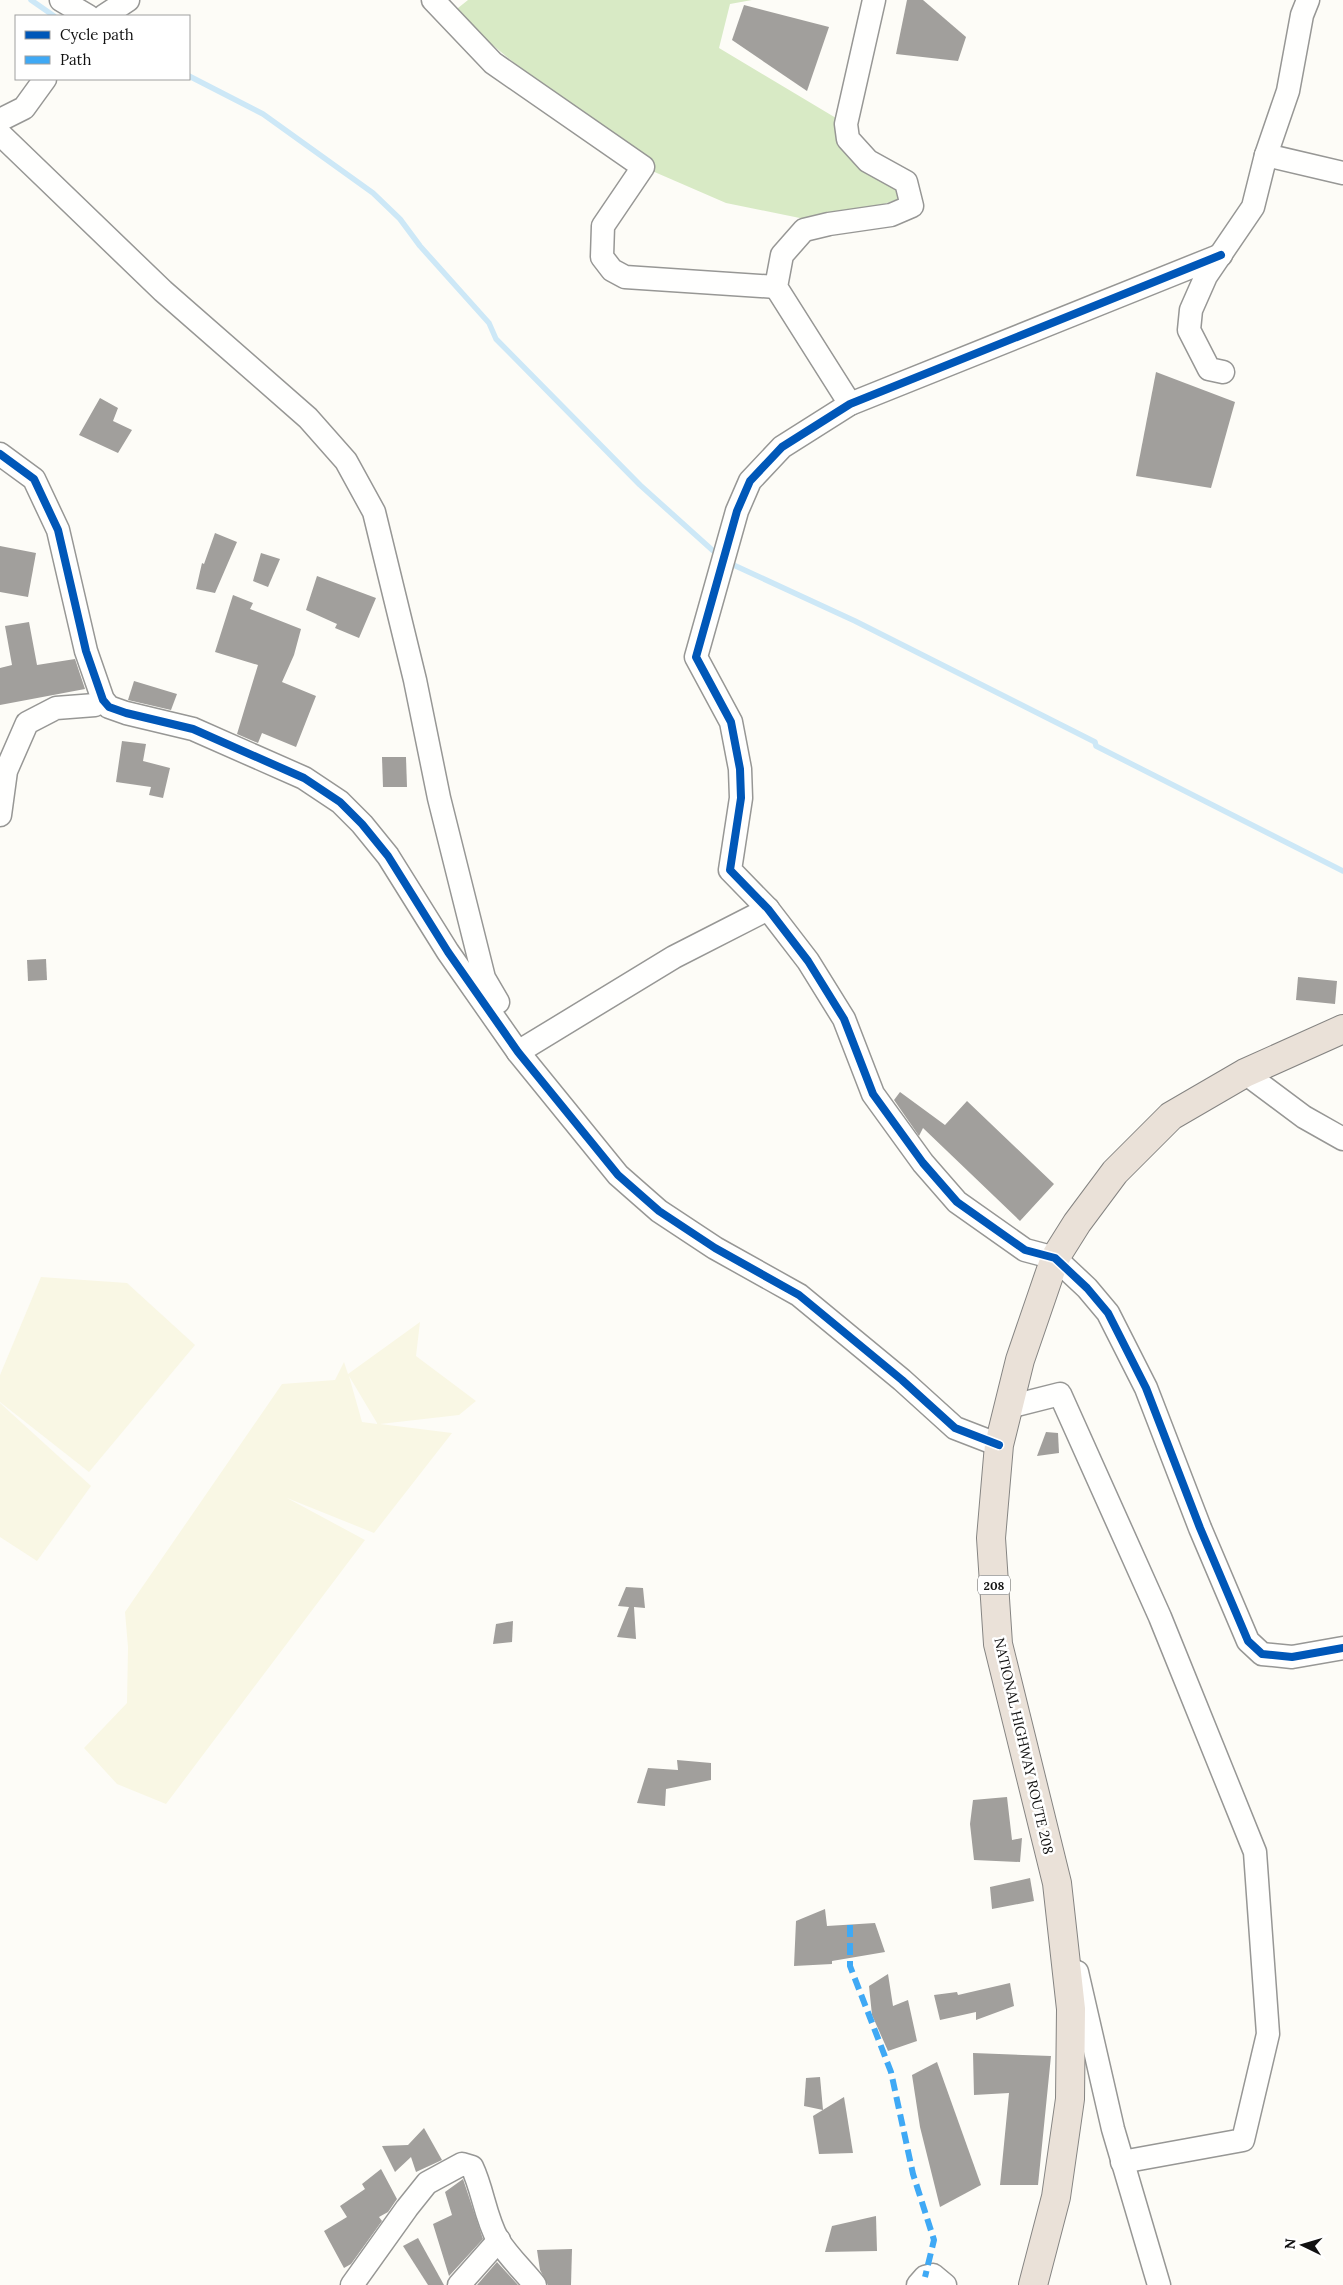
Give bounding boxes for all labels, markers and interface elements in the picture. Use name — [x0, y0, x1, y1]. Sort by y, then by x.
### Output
legend — [15, 15, 190, 80]
text: Cycle path — [60, 25, 134, 44]
text: Path — [60, 50, 91, 69]
road number: 208 — [978, 1576, 1010, 1594]
street label: NATIONAL HIGHWAY ROUTE 208 — [990, 1636, 1058, 1856]
north arrow — [1278, 2220, 1328, 2270]
text: N — [1281, 2238, 1300, 2250]

